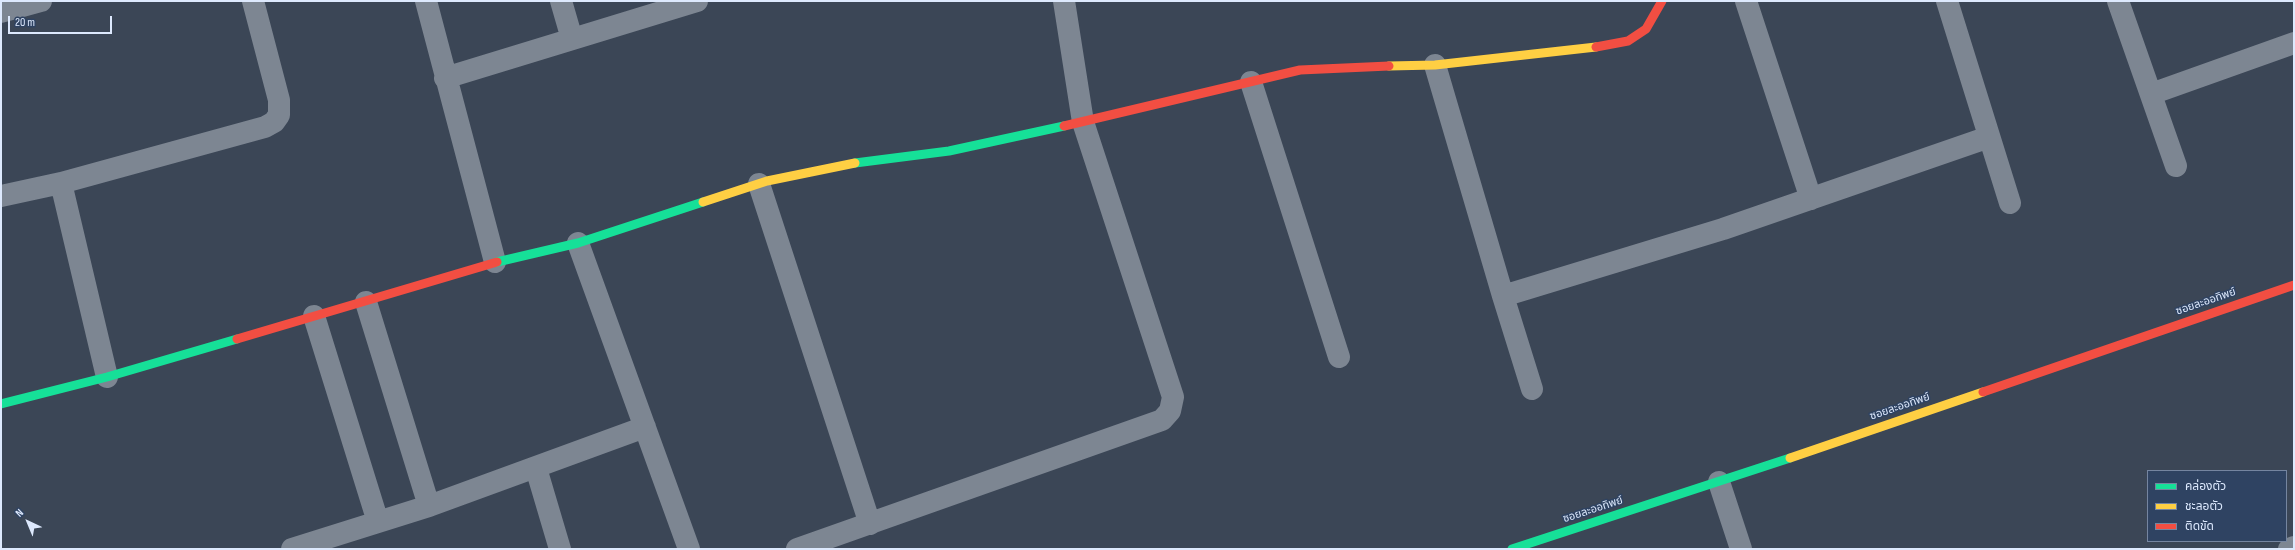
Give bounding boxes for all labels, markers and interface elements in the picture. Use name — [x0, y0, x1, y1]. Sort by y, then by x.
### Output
scale bar — [10, 8, 114, 34]
text: 20 m — [15, 15, 35, 30]
street label: ซอยละออทิพย์ — [2174, 286, 2238, 318]
street label: ซอยละออทิพย์ — [1868, 391, 1932, 423]
legend — [2147, 470, 2287, 542]
text: คล่องตัว — [2185, 479, 2226, 494]
street label: ซอยละออทิพย์ — [1561, 494, 1625, 526]
text: ชะลอตัว — [2185, 499, 2223, 514]
north arrow — [8, 502, 48, 542]
text: N — [13, 506, 26, 520]
text: ติดขัด — [2185, 519, 2214, 534]

